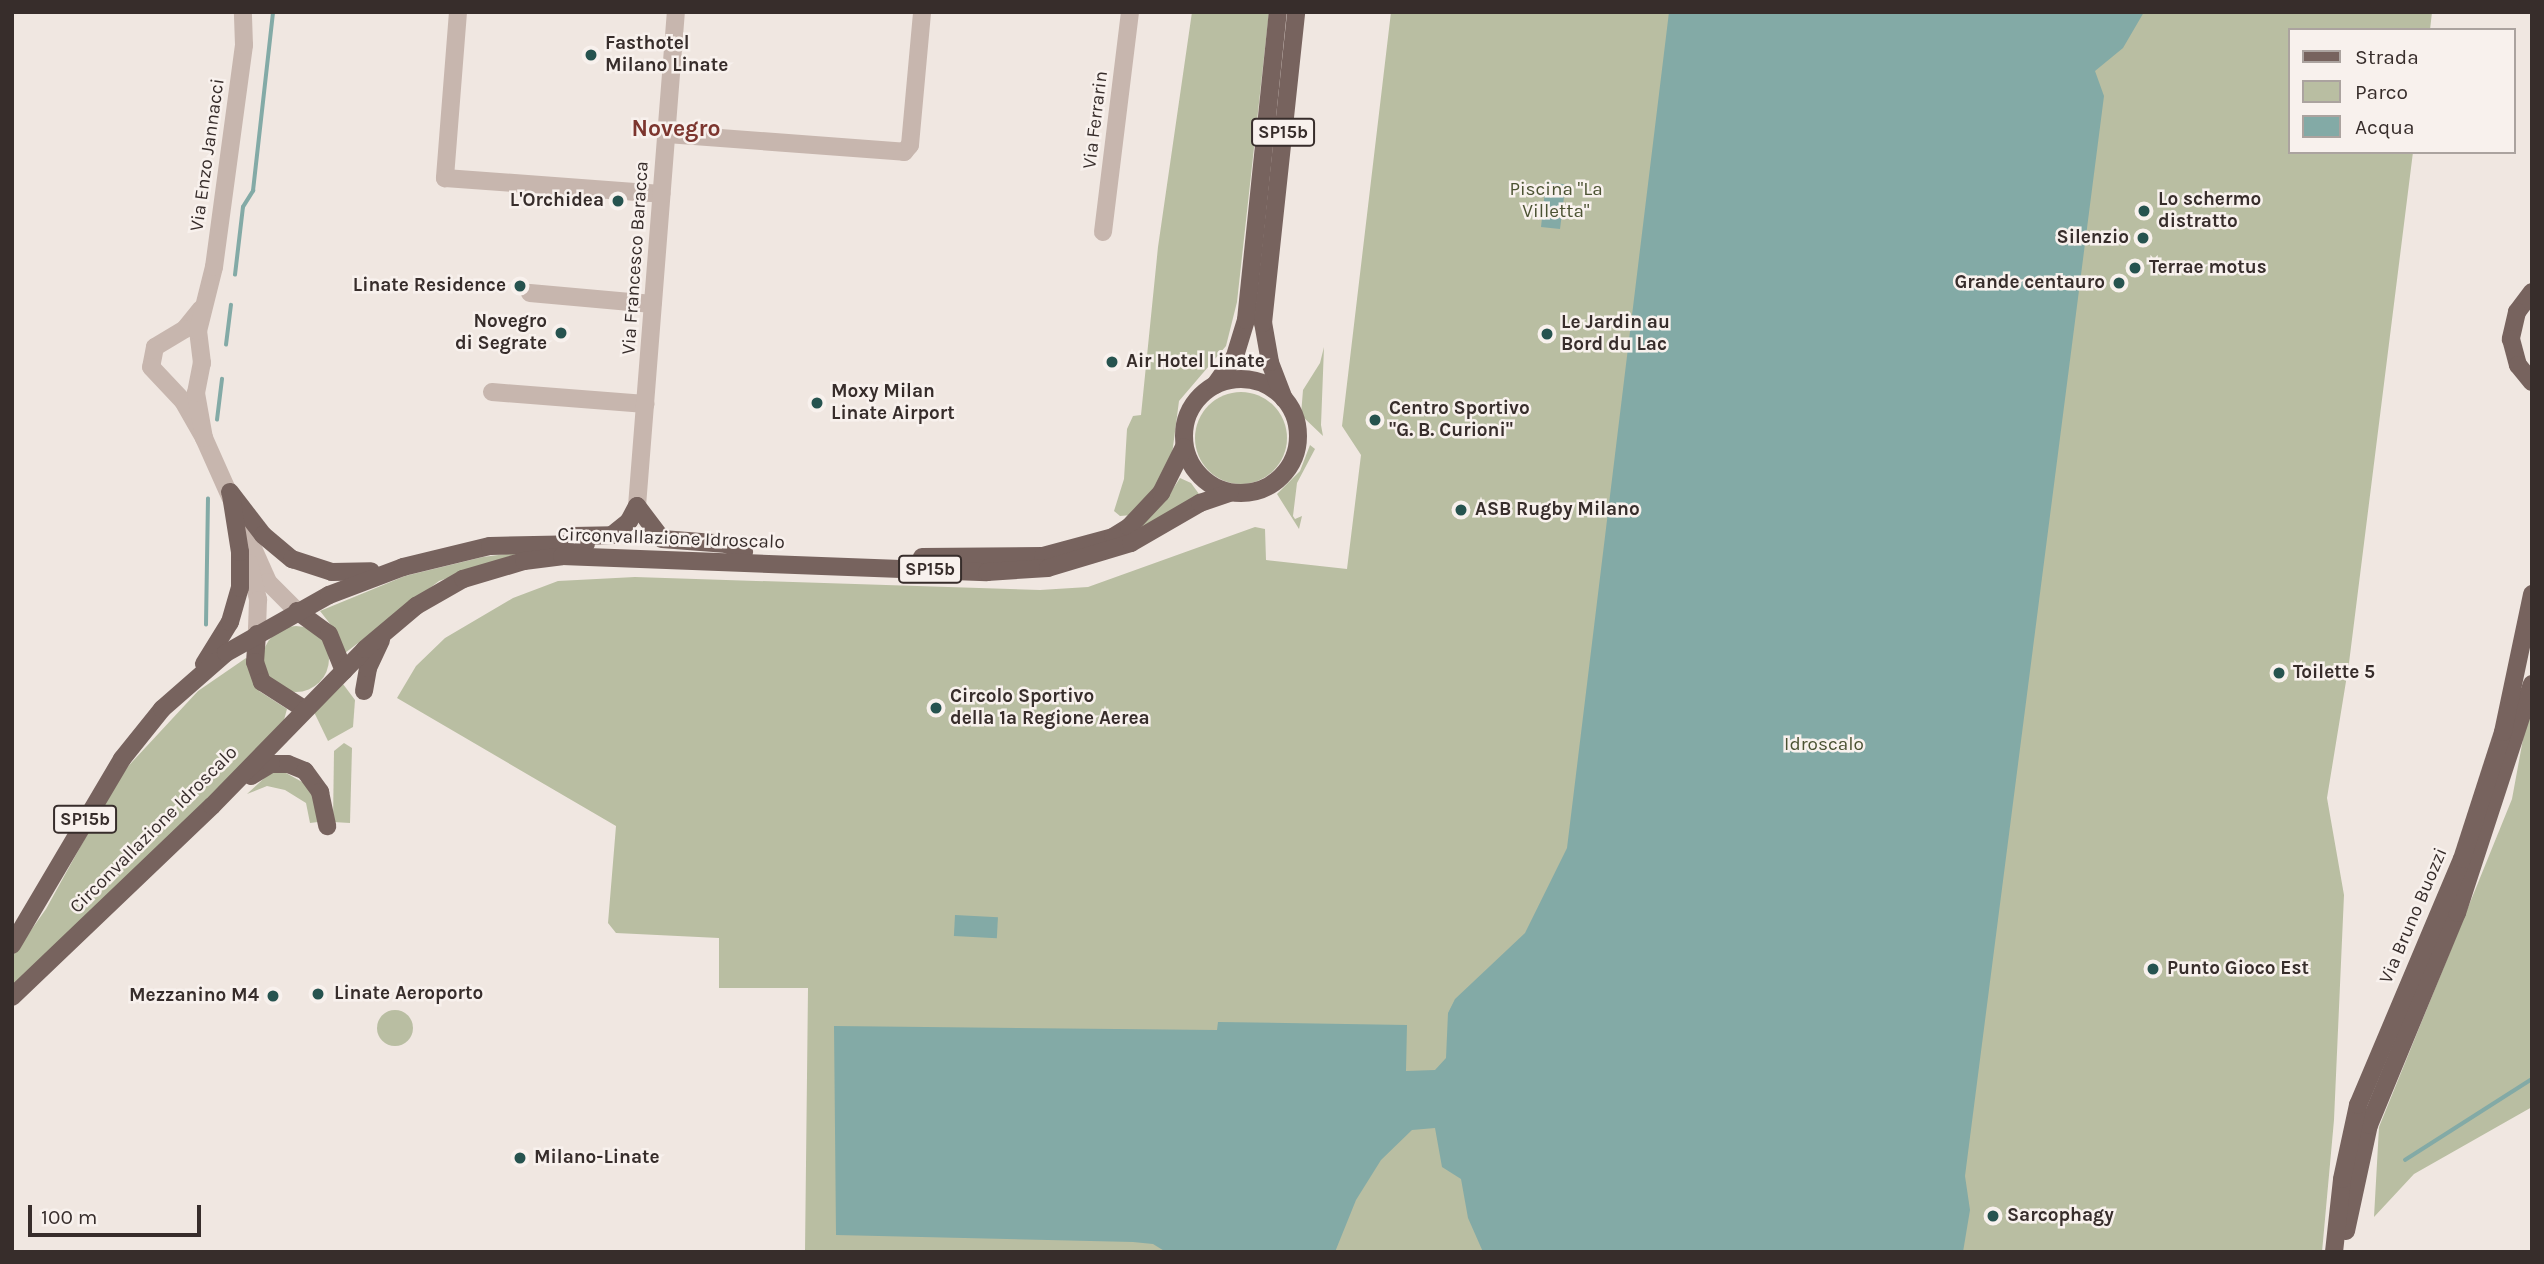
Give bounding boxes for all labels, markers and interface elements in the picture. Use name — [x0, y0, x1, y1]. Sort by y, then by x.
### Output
legend — [2288, 28, 2516, 154]
place label: Fasthotel Milano Linate — [605, 33, 728, 77]
text: Strada — [2355, 45, 2419, 69]
marker: Fasthotel Milano Linate — [583, 47, 599, 63]
street label: Via Ferrarin — [1079, 70, 1113, 170]
street label: Via Enzo Jannacci — [186, 77, 230, 233]
text: Parco — [2355, 80, 2408, 104]
district label: Novegro — [631, 115, 721, 143]
text: Acqua — [2355, 115, 2414, 139]
road number: SP15b — [1250, 118, 1316, 146]
street label: Via Francesco Baracca — [618, 160, 654, 356]
park label: Piscina "La Villetta" — [1509, 179, 1603, 223]
place label: Lo schermo distratto — [2158, 189, 2261, 233]
place label: L'Orchidea — [510, 190, 604, 212]
marker: L'Orchidea — [610, 193, 626, 209]
marker: Lo schermo distratto — [2136, 203, 2152, 219]
place label: Silenzio — [2057, 227, 2129, 249]
marker: Silenzio — [2135, 230, 2151, 246]
place label: Terrae motus — [2149, 257, 2267, 279]
marker: Terrae motus — [2127, 260, 2143, 276]
place label: Grande centauro — [1954, 272, 2105, 294]
place label: Linate Residence — [353, 275, 506, 297]
marker: Grande centauro — [2111, 275, 2127, 291]
marker: Linate Residence — [512, 278, 528, 294]
place label: Novegro di Segrate — [455, 311, 547, 355]
place label: Le Jardin au Bord du Lac — [1561, 312, 1670, 356]
marker: Novegro di Segrate — [553, 325, 569, 341]
marker: Le Jardin au Bord du Lac — [1539, 326, 1555, 342]
place label: Air Hotel Linate — [1126, 351, 1265, 373]
marker: Air Hotel Linate — [1104, 354, 1120, 370]
place label: Moxy Milan Linate Airport — [831, 381, 955, 425]
marker: Moxy Milan Linate Airport — [809, 395, 825, 411]
place label: Centro Sportivo "G. B. Curioni" — [1389, 398, 1530, 442]
marker: Centro Sportivo "G. B. Curioni" — [1367, 412, 1383, 428]
place label: ASB Rugby Milano — [1475, 499, 1640, 521]
marker: ASB Rugby Milano — [1453, 502, 1469, 518]
street label: Circonvallazione Idroscalo — [557, 524, 785, 554]
road number: SP15b — [897, 554, 963, 584]
place label: Toilette 5 — [2293, 662, 2375, 684]
marker: Toilette 5 — [2271, 665, 2287, 681]
place label: Circolo Sportivo della 1ª Regione Aerea — [950, 686, 1150, 730]
marker: Circolo Sportivo della 1ª Regione Aerea — [928, 700, 944, 716]
park label: Idroscalo — [1784, 734, 1864, 756]
street label: Circonvallazione Idroscalo — [66, 742, 242, 918]
road number: SP15b — [52, 804, 118, 834]
street label: Via Bruno Buozzi — [2375, 845, 2453, 987]
place label: Punto Gioco Est — [2167, 958, 2309, 980]
marker: Punto Gioco Est — [2145, 961, 2161, 977]
place label: Linate Aeroporto — [334, 983, 483, 1005]
marker: Linate Aeroporto — [308, 984, 328, 1004]
place label: Mezzanino M4 — [129, 985, 259, 1007]
marker: Mezzanino M4 — [265, 988, 281, 1004]
place label: Milano-Linate — [534, 1147, 660, 1169]
marker: Milano-Linate — [512, 1150, 528, 1166]
scale bar — [32, 1190, 205, 1234]
text: 100 m — [41, 1205, 98, 1229]
place label: Sarcophagy — [2007, 1205, 2114, 1227]
marker: Sarcophagy — [1985, 1208, 2001, 1224]

